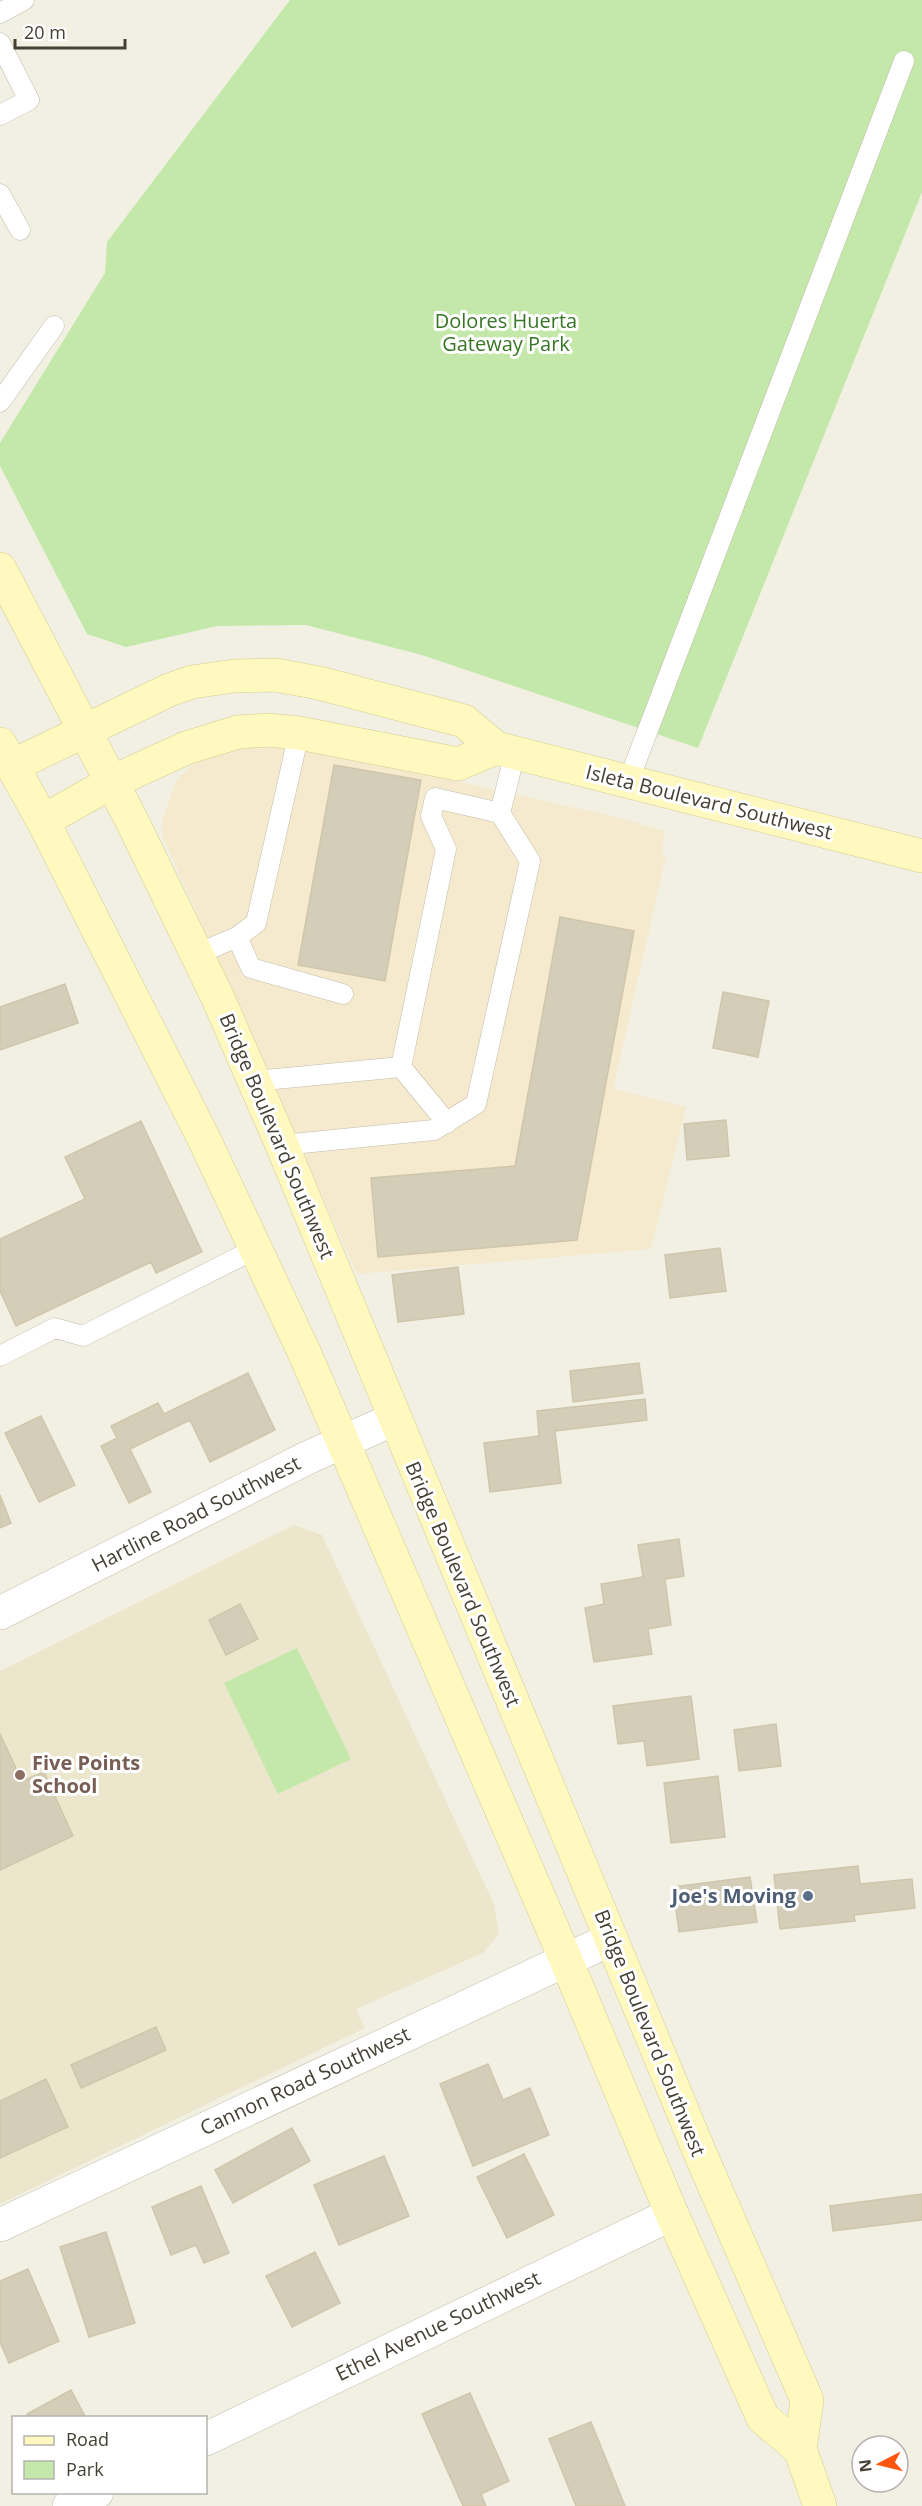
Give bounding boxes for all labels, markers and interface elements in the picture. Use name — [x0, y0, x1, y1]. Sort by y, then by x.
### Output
scale bar — [15, 12, 124, 50]
text: 20 m — [24, 20, 66, 44]
park label: Dolores Huerta Gateway Park — [435, 307, 577, 357]
street label: Isleta Boulevard Southwest — [583, 758, 835, 845]
street label: Bridge Boulevard Southwest — [213, 1009, 341, 1263]
street label: Hartline Road Southwest — [87, 1449, 305, 1578]
street label: Bridge Boulevard Southwest — [399, 1457, 527, 1711]
place label: Five Points School — [32, 1749, 140, 1799]
marker: Five Points School — [13, 1768, 27, 1782]
place label: Joe's Moving — [670, 1882, 797, 1909]
marker: Joe's Moving — [801, 1889, 815, 1903]
street label: Bridge Boulevard Southwest — [589, 1905, 712, 2160]
street label: Cannon Road Southwest — [195, 2020, 414, 2141]
street label: Ethel Avenue Southwest — [331, 2264, 545, 2387]
legend — [12, 2416, 207, 2494]
text: Road — [66, 2427, 109, 2451]
north arrow — [850, 2434, 910, 2494]
text: Park — [66, 2457, 104, 2481]
text: N — [853, 2458, 877, 2474]

